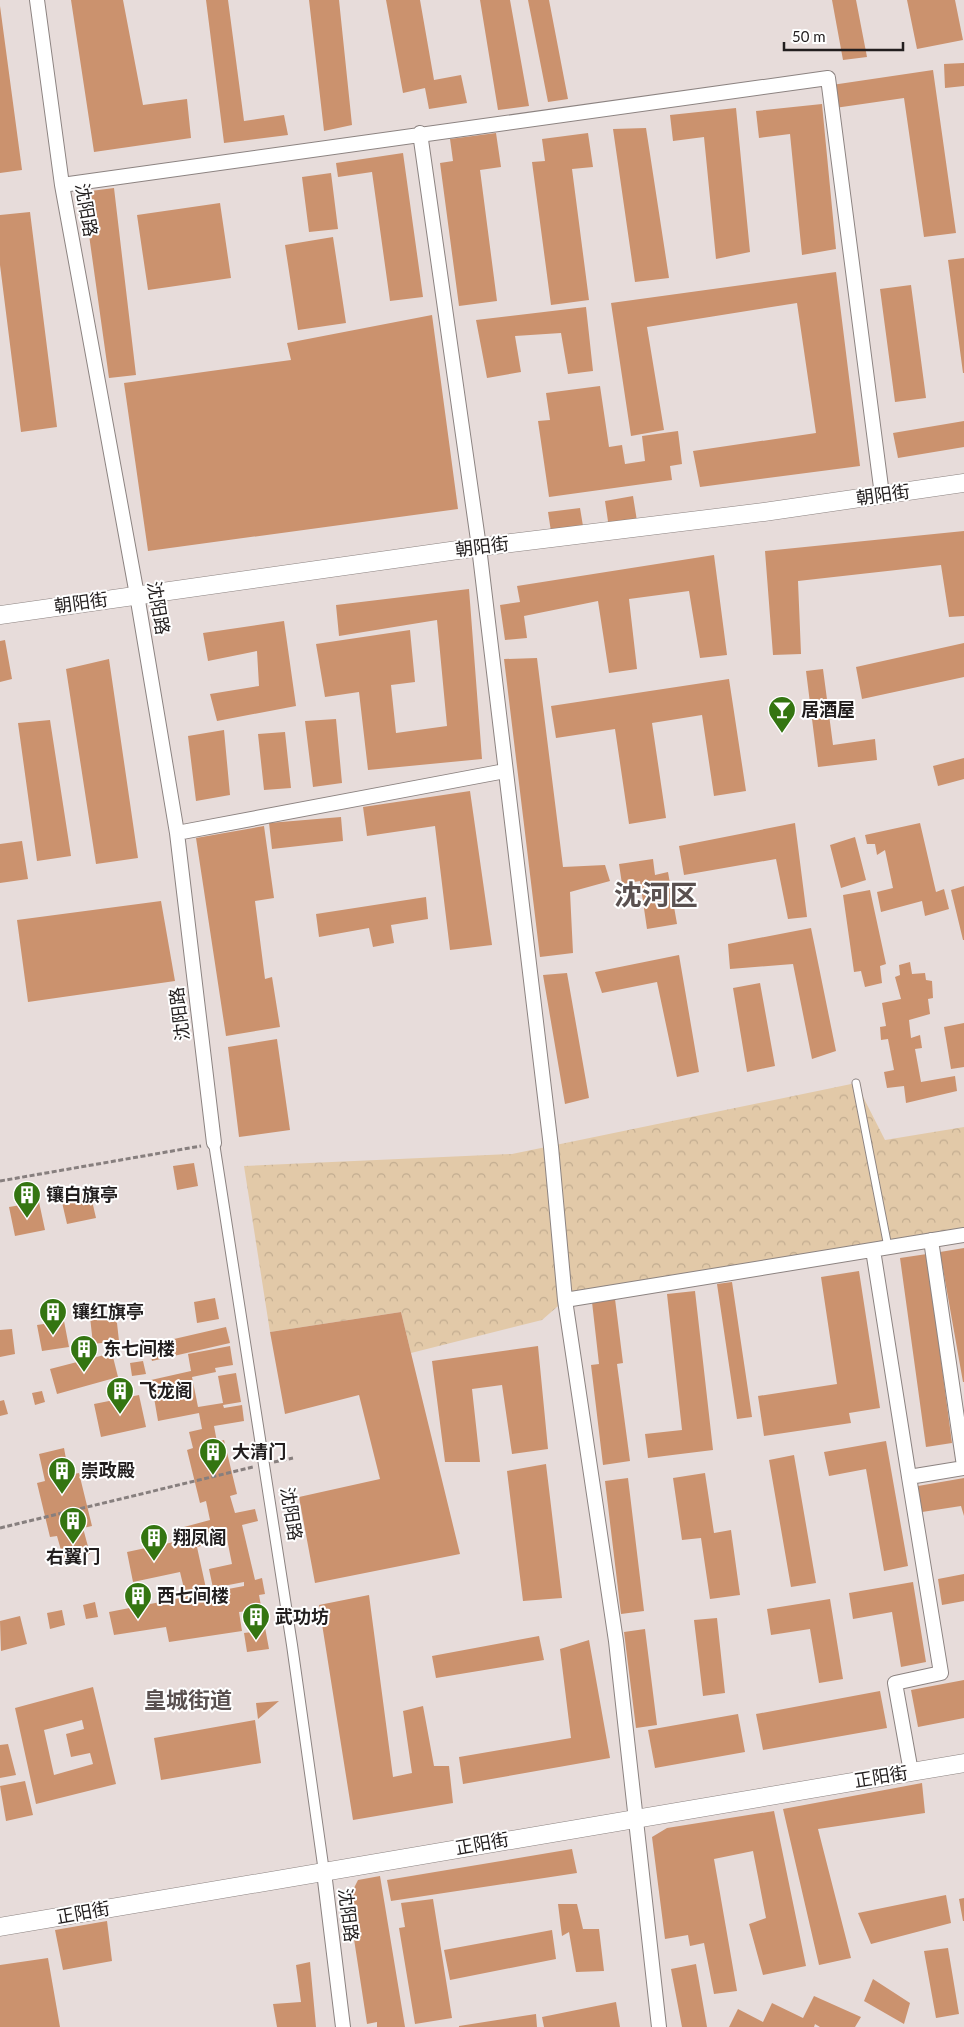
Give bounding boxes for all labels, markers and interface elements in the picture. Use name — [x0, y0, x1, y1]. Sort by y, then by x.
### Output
scale bar — [784, 20, 903, 52]
text: 50 m — [792, 27, 826, 45]
street label: 沈阳路 — [71, 181, 103, 238]
street label: 朝阳街 — [855, 479, 911, 509]
street label: 朝阳街 — [454, 532, 510, 560]
street label: 沈阳路 — [143, 579, 175, 636]
street label: 朝阳街 — [53, 587, 109, 617]
bar icon: 居酒屋 — [767, 695, 797, 734]
place label: 居酒屋 — [801, 698, 855, 720]
district label: 沈河区 — [614, 877, 698, 911]
street label: 沈阳路 — [165, 986, 193, 1042]
building icon: 镶白旗亭 — [12, 1180, 42, 1219]
place label: 镶白旗亭 — [46, 1183, 118, 1205]
building icon: 镶红旗亭 — [38, 1297, 68, 1336]
place label: 镶红旗亭 — [72, 1300, 144, 1322]
building icon: 东七间楼 — [69, 1334, 99, 1373]
place label: 东七间楼 — [103, 1337, 175, 1359]
building icon: 飞龙阁 — [105, 1376, 135, 1415]
place label: 飞龙阁 — [139, 1379, 193, 1401]
building icon: 大清门 — [198, 1437, 228, 1476]
place label: 大清门 — [232, 1440, 286, 1462]
building icon: 崇政殿 — [47, 1456, 77, 1495]
place label: 崇政殿 — [81, 1459, 135, 1481]
street label: 沈阳路 — [277, 1485, 307, 1542]
building icon: 右翼门 — [58, 1506, 88, 1545]
building icon: 翔凤阁 — [139, 1523, 169, 1562]
place label: 翔凤阁 — [173, 1526, 227, 1548]
place label: 右翼门 — [46, 1545, 100, 1567]
building icon: 西七间楼 — [123, 1581, 153, 1620]
place label: 西七间楼 — [157, 1584, 229, 1606]
building icon: 武功坊 — [241, 1602, 271, 1641]
place label: 武功坊 — [275, 1605, 329, 1627]
district label: 皇城街道 — [144, 1686, 232, 1713]
street label: 正阳街 — [852, 1761, 909, 1791]
street label: 正阳街 — [453, 1827, 510, 1859]
street label: 沈阳路 — [335, 1887, 363, 1943]
street label: 正阳街 — [54, 1896, 111, 1928]

